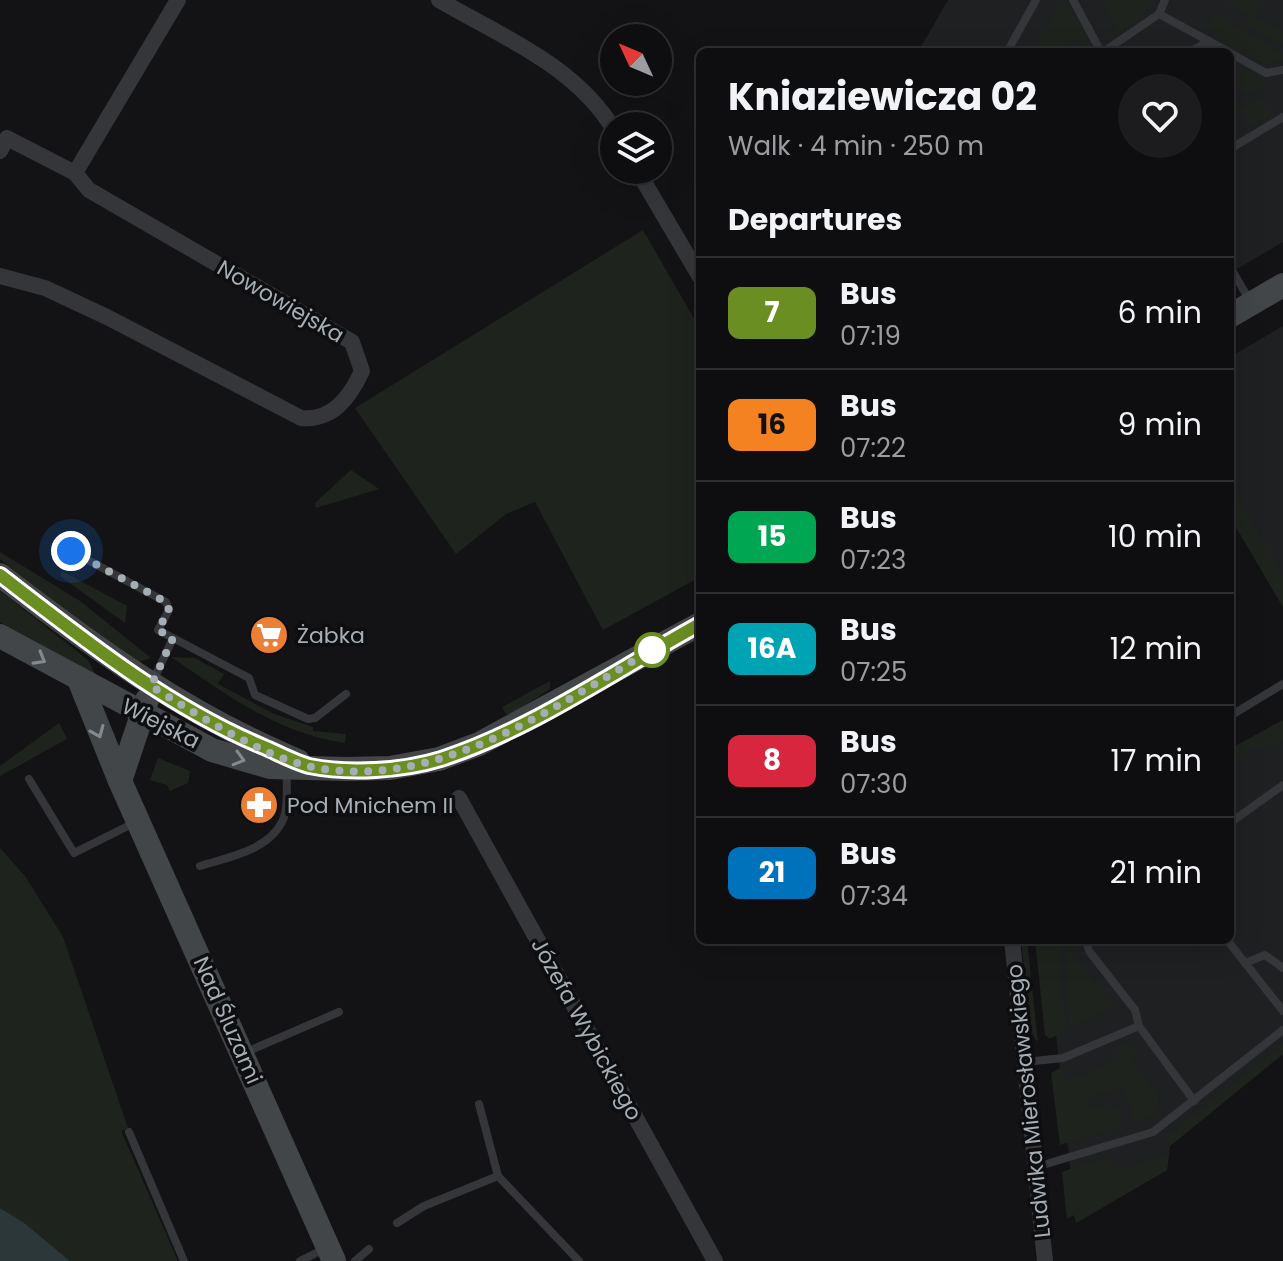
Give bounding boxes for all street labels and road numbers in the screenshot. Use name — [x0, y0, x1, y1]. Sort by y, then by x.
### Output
street label: Nowowiejska — [212, 253, 350, 350]
street label: Wiejska — [116, 691, 205, 756]
street label: Józefa Wybickiego — [524, 932, 650, 1126]
street label: Nad Śluzami — [186, 952, 269, 1089]
street label: Ludwika Mierosławskiego — [999, 963, 1058, 1239]

